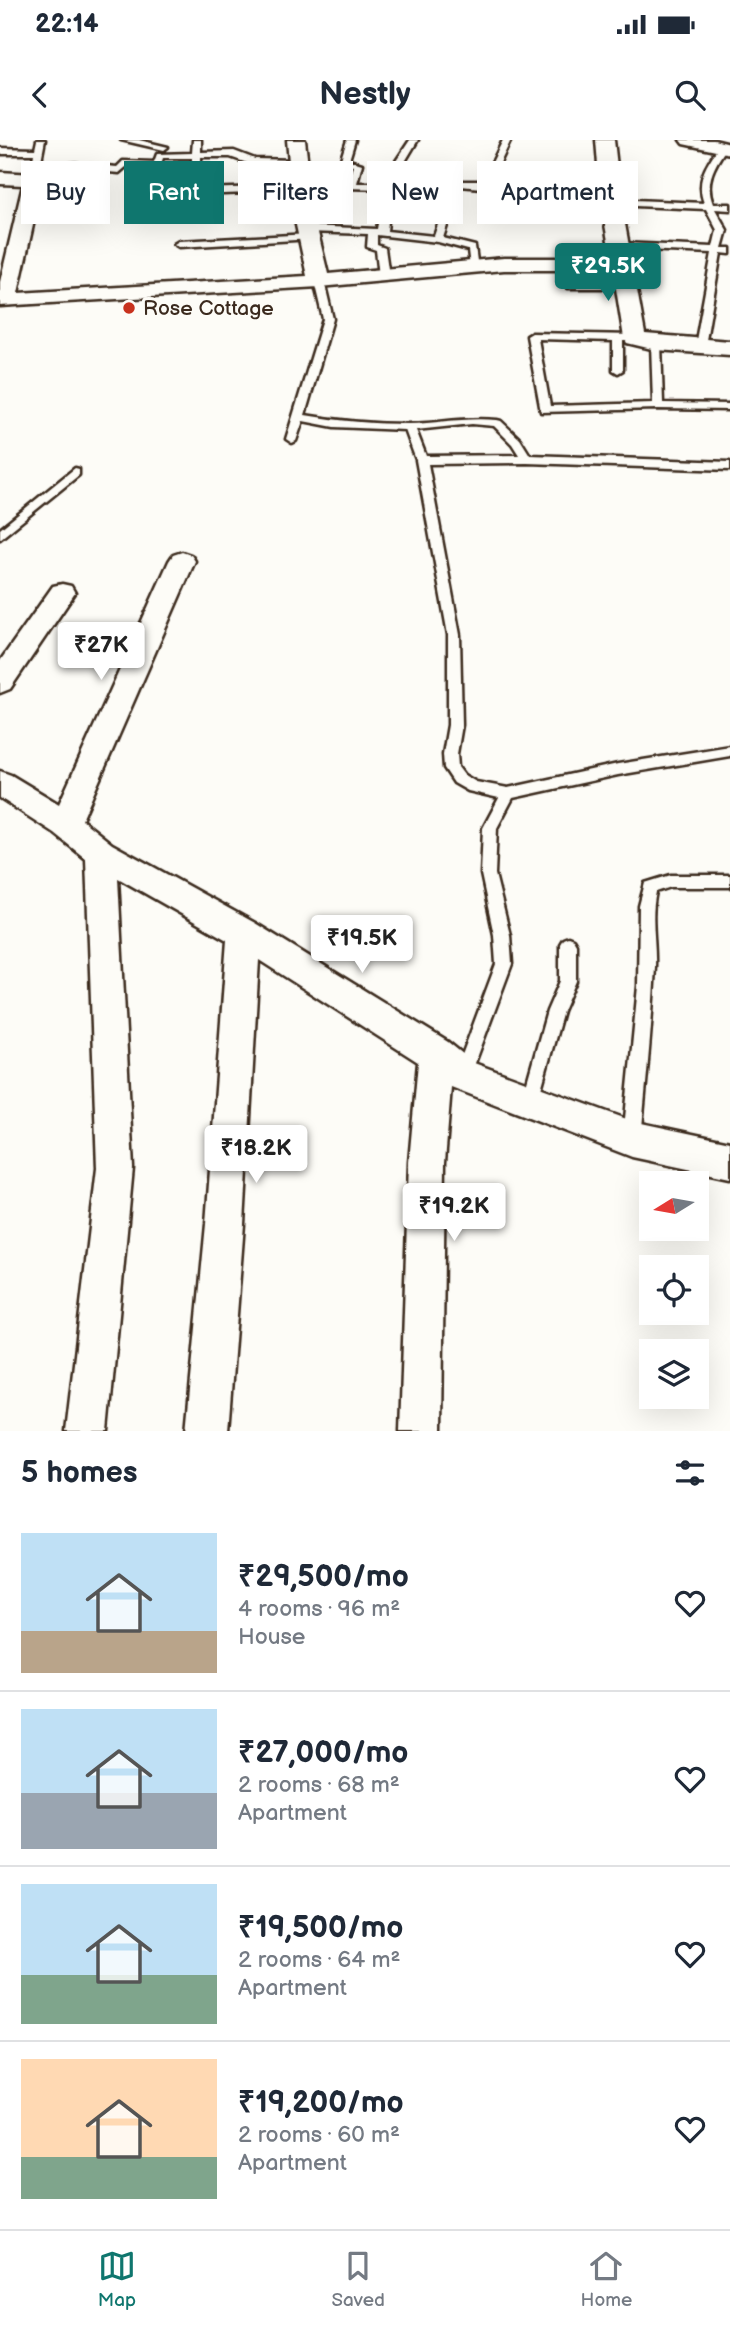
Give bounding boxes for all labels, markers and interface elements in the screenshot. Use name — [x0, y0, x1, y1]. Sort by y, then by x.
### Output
text: 22:14 — [35, 9, 99, 40]
text: Nestly — [319, 75, 411, 114]
icon: back — [21, 76, 59, 114]
icon: search — [671, 76, 709, 114]
chip: Buy — [21, 161, 110, 224]
chip: Rent — [124, 161, 224, 224]
chip: Filters — [238, 161, 353, 224]
chip: New — [367, 161, 463, 224]
chip: Apartment — [477, 161, 638, 224]
pin: ₹29.5K — [551, 244, 665, 303]
text: ₹29.5K — [571, 252, 645, 280]
place label: Rose Cottage — [143, 296, 274, 321]
marker: Rose Cottage — [121, 300, 137, 316]
pin: ₹27K — [60, 622, 142, 682]
text: ₹27K — [74, 631, 128, 659]
pin: ₹19.5K — [305, 916, 419, 975]
text: ₹19.5K — [327, 924, 397, 952]
pin: ₹18.2K — [199, 1126, 313, 1185]
text: ₹18.2K — [220, 1134, 292, 1162]
north arrow — [639, 1171, 709, 1241]
map controls — [639, 1171, 709, 1409]
pin: ₹19.2K — [397, 1184, 511, 1243]
text: ₹19.2K — [419, 1192, 489, 1220]
button: locate — [639, 1255, 709, 1325]
button: layers — [639, 1339, 709, 1409]
icon: filters — [671, 1454, 709, 1492]
text: 5 homes — [21, 1455, 138, 1491]
text: ₹29,500/mo — [238, 1559, 409, 1595]
icon: home — [77, 1561, 161, 1645]
icon: heart — [671, 1584, 709, 1622]
text: 4 rooms · 96 m² — [238, 1595, 400, 1623]
text: House — [238, 1623, 305, 1651]
text: ₹27,000/mo — [238, 1735, 408, 1771]
icon: home — [77, 1737, 161, 1821]
icon: heart — [671, 1760, 709, 1798]
text: 2 rooms · 68 m² — [238, 1771, 400, 1799]
text: Apartment — [238, 1799, 347, 1827]
text: ₹19,500/mo — [238, 1910, 403, 1946]
icon: home — [77, 1912, 161, 1996]
icon: heart — [671, 1935, 709, 1973]
text: 2 rooms · 64 m² — [238, 1946, 400, 1974]
text: Apartment — [238, 1974, 347, 2002]
text: ₹19,200/mo — [238, 2085, 404, 2121]
icon: home — [77, 2087, 161, 2171]
icon: heart — [671, 2110, 709, 2148]
text: 2 rooms · 60 m² — [238, 2121, 400, 2149]
text: Apartment — [238, 2149, 347, 2177]
tab: Map — [98, 2247, 136, 2312]
tab: Saved — [332, 2247, 385, 2312]
tab: Home — [581, 2247, 632, 2312]

